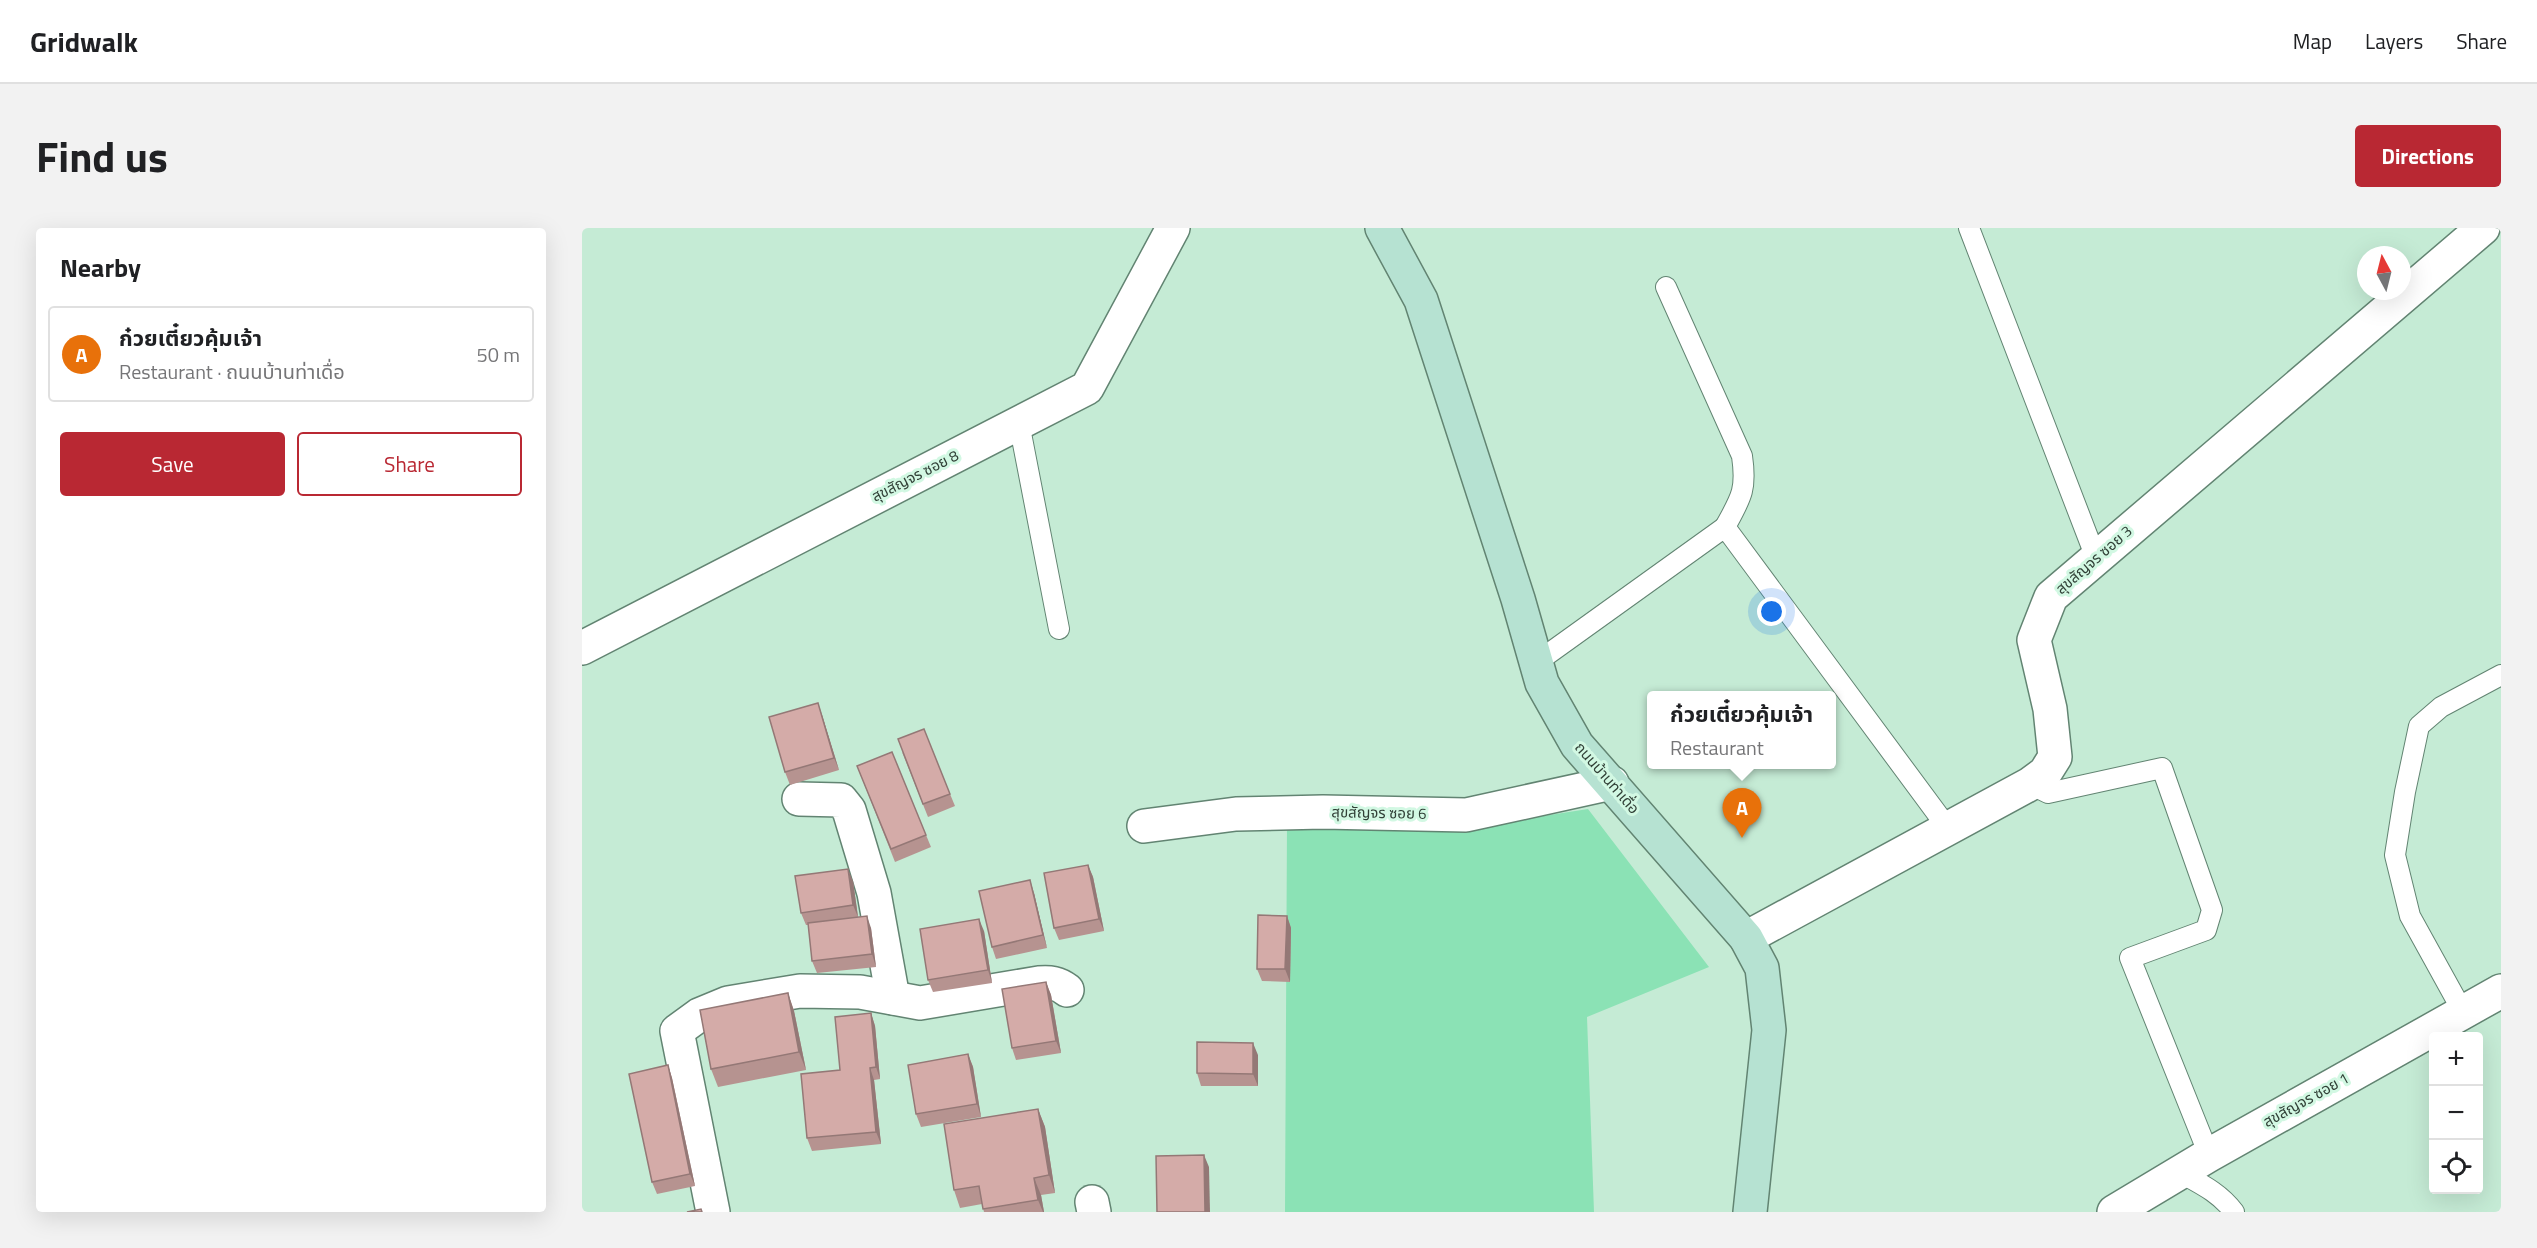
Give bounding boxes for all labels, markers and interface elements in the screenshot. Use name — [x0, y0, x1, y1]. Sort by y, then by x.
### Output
text: Gridwalk — [30, 20, 138, 63]
text: Map — [2293, 25, 2332, 57]
text: Layers — [2365, 25, 2423, 57]
text: Share — [2456, 25, 2507, 57]
text: Find us — [36, 124, 168, 188]
button: Directions — [2355, 125, 2501, 187]
north arrow — [2357, 246, 2411, 300]
text: Nearby — [60, 248, 141, 287]
text: ก๋วยเตี๋ยวคุ้มเจ้า — [119, 321, 262, 355]
text: A — [75, 339, 88, 370]
text: 50 m — [476, 339, 520, 370]
text: Restaurant · ถนนบ้านท่าเดื่อ — [119, 356, 345, 387]
button: Save — [60, 432, 285, 496]
button: Share — [297, 432, 522, 496]
street label: สุขสัญจร ซอย 8 — [867, 444, 962, 507]
street label: สุขสัญจร ซอย 3 — [2050, 520, 2137, 600]
your location — [1757, 597, 1786, 626]
popup — [1647, 691, 1836, 769]
text: ก๋วยเตี๋ยวคุ้มเจ้า — [1670, 697, 1813, 731]
text: Restaurant — [1670, 732, 1764, 763]
street label: ถนนบ้านท่าเดื่อ — [1569, 736, 1645, 819]
pin: A — [1722, 788, 1762, 838]
street label: สุขสัญจร ซอย 6 — [1331, 800, 1427, 825]
map controls — [2429, 1032, 2483, 1194]
button: + — [2429, 1032, 2483, 1086]
street label: สุขสัญจร ซอย 1 — [2259, 1066, 2353, 1133]
button: − — [2429, 1086, 2483, 1140]
button: locate — [2429, 1140, 2483, 1194]

